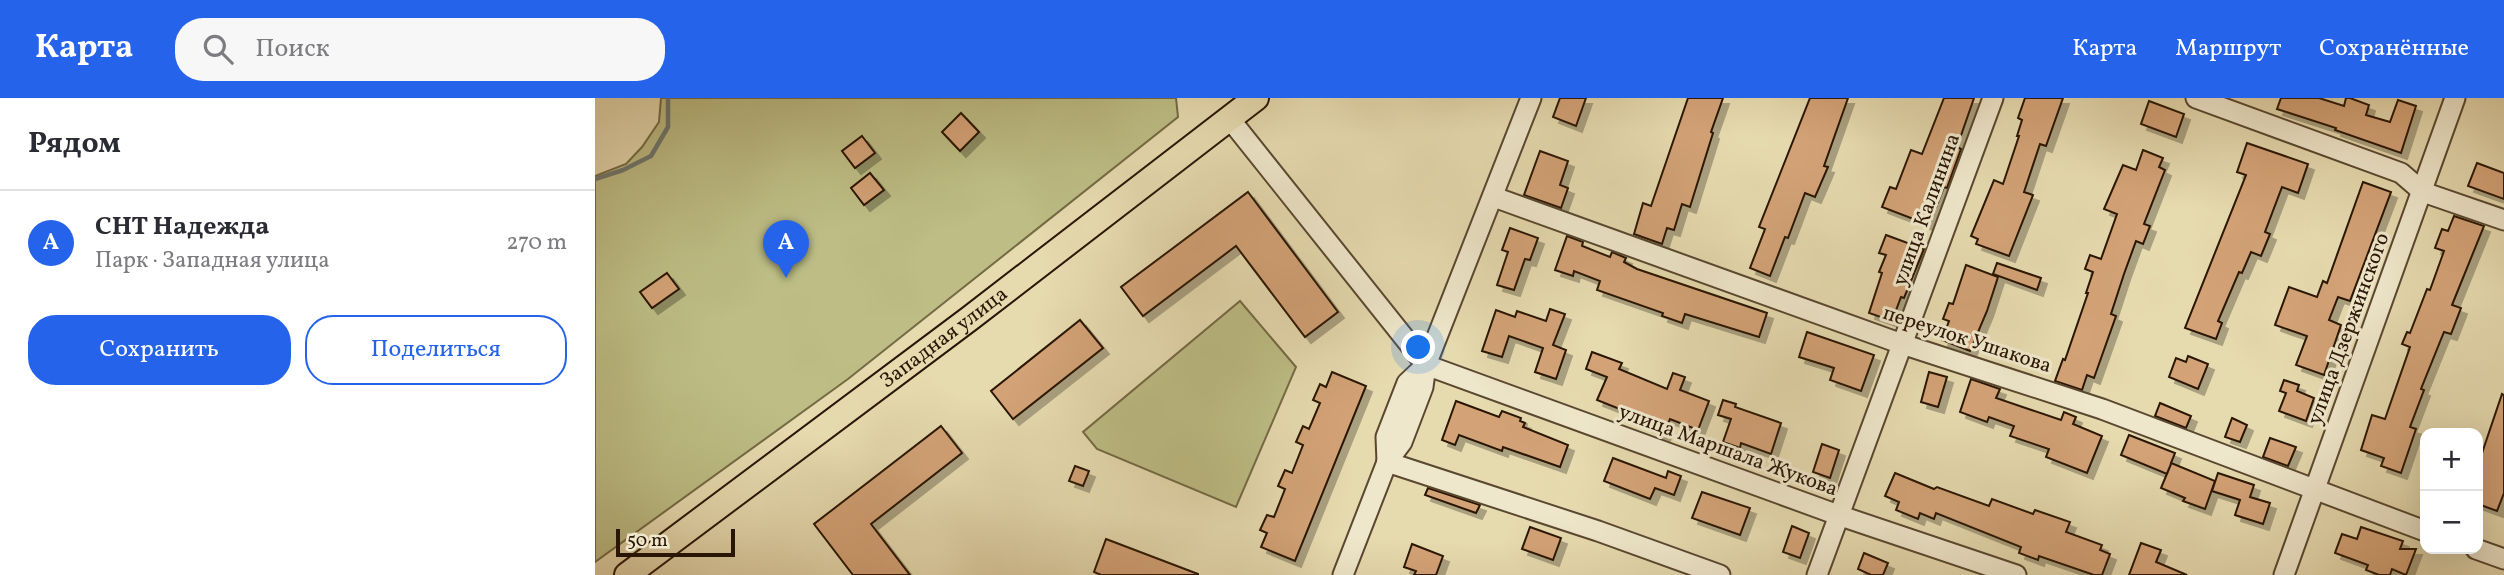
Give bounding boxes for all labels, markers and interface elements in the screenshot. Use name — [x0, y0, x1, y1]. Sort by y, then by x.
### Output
search box — [175, 18, 665, 81]
text: Карта — [35, 26, 133, 72]
icon: search — [199, 30, 237, 68]
text: Поиск — [255, 31, 330, 67]
text: Карта — [2072, 32, 2137, 66]
text: Маршрут — [2175, 32, 2281, 66]
text: Сохранённые — [2319, 32, 2469, 66]
text: Рядом — [28, 123, 121, 165]
street label: улица Калинина — [1886, 130, 1968, 290]
text: СНТ Надежда — [95, 209, 270, 245]
pin: A — [763, 220, 809, 278]
text: A — [43, 227, 59, 259]
text: 270 m — [506, 227, 567, 259]
street label: улица Дзержинского — [2301, 229, 2397, 429]
text: Парк · Западная улица — [95, 245, 330, 277]
street label: Западная улица — [874, 280, 1014, 395]
street label: переулок Ушакова — [1879, 299, 2055, 381]
button: Сохранить — [28, 315, 291, 385]
button: Поделиться — [305, 315, 567, 385]
your location — [1401, 330, 1435, 364]
street label: улица Маршала Жукова — [1614, 398, 1842, 504]
map controls — [2420, 428, 2483, 554]
button: + — [2420, 428, 2483, 491]
button: − — [2420, 491, 2483, 554]
scale bar — [616, 526, 735, 558]
text: 50 m — [627, 528, 668, 554]

